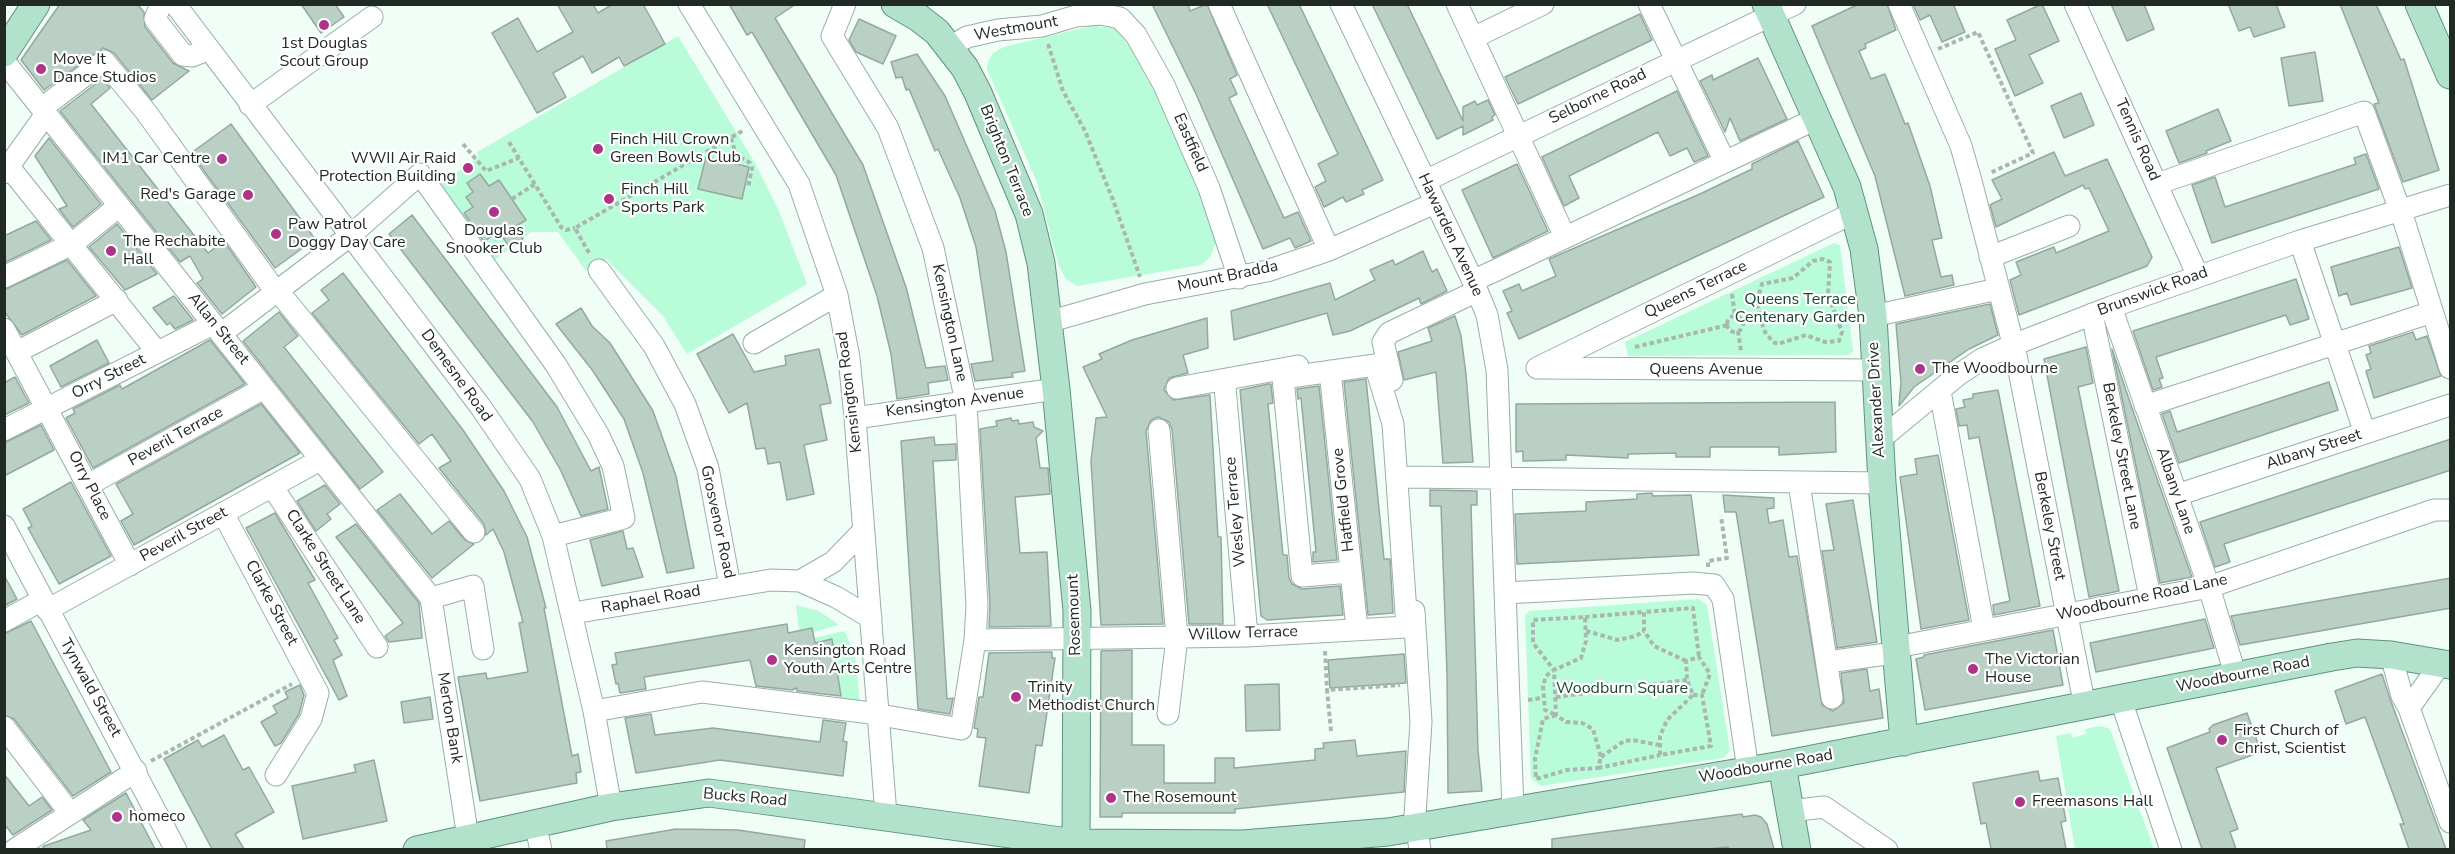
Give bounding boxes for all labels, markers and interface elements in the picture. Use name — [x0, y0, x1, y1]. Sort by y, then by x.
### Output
street label: Westmount — [973, 12, 1059, 46]
marker: 1st Douglas Scout Group — [317, 18, 331, 32]
place label: 1st Douglas Scout Group — [279, 34, 369, 72]
place label: Move It Dance Studios — [53, 50, 156, 88]
marker: Move It Dance Studios — [34, 62, 48, 76]
street label: Selborne Road — [1546, 65, 1650, 129]
street label: Tennis Road — [2110, 96, 2164, 184]
street label: Brighton Terrace — [975, 102, 1037, 220]
street label: Eastfield — [1169, 111, 1211, 175]
place label: Finch Hill Crown Green Bowls Club — [610, 130, 741, 168]
marker: Finch Hill Crown Green Bowls Club — [591, 142, 605, 156]
place label: IM1 Car Centre — [102, 149, 210, 169]
place label: WWII Air Raid Protection Building — [319, 149, 456, 187]
marker: IM1 Car Centre — [215, 152, 229, 166]
marker: WWII Air Raid Protection Building — [461, 161, 475, 175]
street label: Hawarden Avenue — [1413, 170, 1487, 300]
place label: Finch Hill Sports Park — [621, 180, 705, 218]
place label: Red's Garage — [140, 185, 236, 205]
marker: Red's Garage — [241, 188, 255, 202]
marker: Finch Hill Sports Park — [602, 192, 616, 206]
marker: Douglas Snooker Club — [487, 205, 501, 219]
place label: Paw Patrol Doggy Day Care — [288, 215, 406, 253]
place label: Douglas Snooker Club — [446, 221, 542, 259]
marker: Paw Patrol Doggy Day Care — [269, 227, 283, 241]
place label: The Rechabite Hall — [123, 232, 225, 270]
marker: The Rechabite Hall — [104, 244, 118, 258]
street label: Mount Bradda — [1176, 257, 1280, 297]
street label: Queens Terrace — [1642, 257, 1750, 323]
street label: Kensington Lane — [927, 262, 971, 384]
street label: Brunswick Road — [2095, 263, 2211, 321]
street label: Allan Street — [183, 289, 253, 369]
park label: Queens Terrace Centenary Garden — [1735, 290, 1865, 328]
street label: Demesne Road — [416, 326, 496, 426]
street label: Kensington Road — [833, 330, 867, 454]
street label: Alexander Drive — [1864, 341, 1890, 459]
street label: Orry Street — [69, 350, 149, 404]
place label: The Woodbourne — [1932, 359, 2058, 379]
street label: Queens Avenue — [1649, 360, 1763, 380]
marker: The Woodbourne — [1913, 362, 1927, 376]
street label: Berkeley Street Lane — [2097, 381, 2145, 531]
street label: Kensington Avenue — [885, 384, 1025, 422]
street label: Peveril Terrace — [125, 403, 227, 471]
street label: Albany Street — [2264, 426, 2364, 474]
street label: Albany Lane — [2151, 445, 2199, 537]
street label: Hatfield Grove — [1329, 447, 1359, 553]
street label: Orry Place — [63, 448, 115, 524]
street label: Wesley Terrace — [1222, 456, 1250, 568]
street label: Grosvenor Road — [696, 464, 738, 580]
street label: Berkeley Street — [2029, 470, 2069, 582]
street label: Peveril Street — [137, 503, 231, 567]
street label: Clarke Street Lane — [281, 506, 369, 628]
street label: Clarke Street — [241, 557, 301, 649]
street label: Woodbourne Road Lane — [2055, 570, 2229, 626]
street label: Rosemount — [1064, 574, 1086, 656]
street label: Raphael Road — [600, 582, 702, 618]
street label: Willow Terrace — [1188, 622, 1298, 646]
street label: Tynwald Street — [55, 636, 125, 740]
place label: Kensington Road Youth Arts Centre — [784, 641, 912, 679]
place label: The Victorian House — [1985, 650, 2080, 688]
marker: Kensington Road Youth Arts Centre — [765, 653, 779, 667]
street label: Woodbourne Road — [2175, 653, 2311, 697]
marker: The Victorian House — [1966, 662, 1980, 676]
street label: Merton Bank — [432, 671, 466, 765]
place label: Trinity Methodist Church — [1028, 678, 1155, 716]
park label: Woodburn Square — [1556, 679, 1688, 699]
marker: Trinity Methodist Church — [1009, 690, 1023, 704]
place label: First Church of Christ, Scientist — [2234, 721, 2346, 759]
marker: First Church of Christ, Scientist — [2215, 733, 2229, 747]
street label: Woodbourne Road — [1698, 746, 1834, 788]
street label: Bucks Road — [702, 785, 788, 811]
place label: The Rosemount — [1123, 788, 1236, 808]
marker: The Rosemount — [1104, 791, 1118, 805]
place label: Freemasons Hall — [2032, 792, 2153, 812]
marker: Freemasons Hall — [2013, 795, 2027, 809]
place label: homeco — [129, 807, 185, 827]
marker: homeco — [110, 810, 124, 824]

